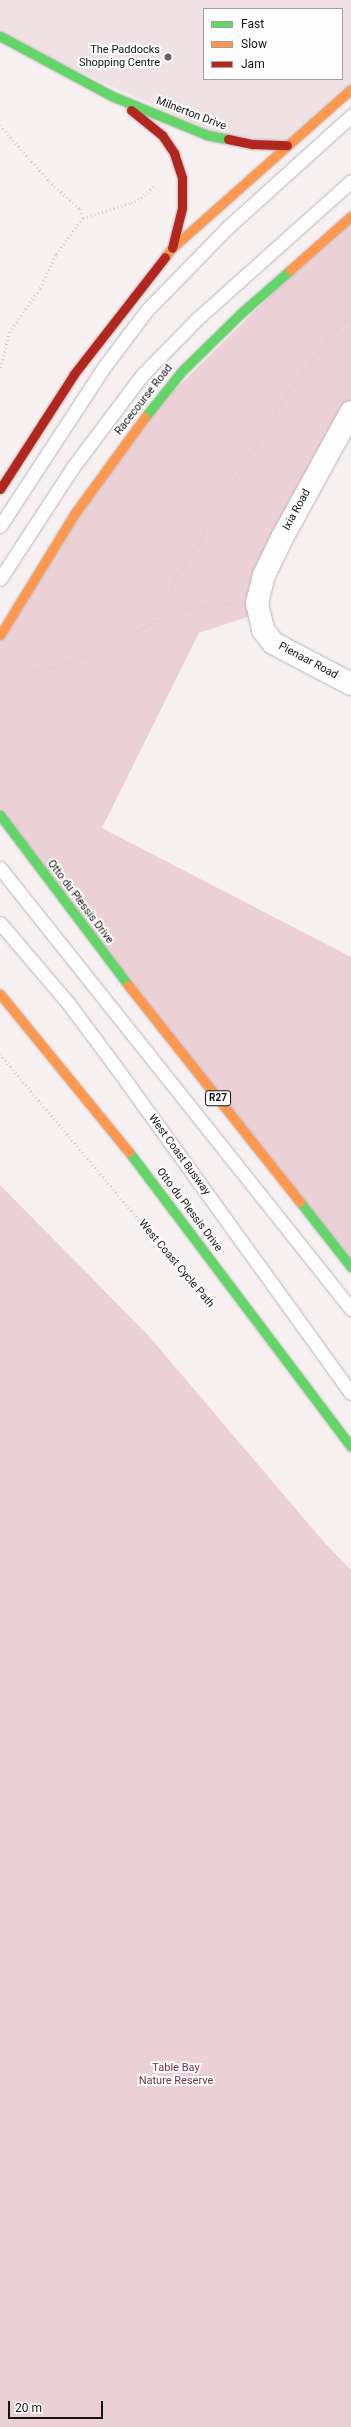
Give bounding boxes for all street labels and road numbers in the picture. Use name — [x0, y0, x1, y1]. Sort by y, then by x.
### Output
street label: Milnerton Drive — [154, 95, 228, 133]
street label: Racecourse Road — [112, 362, 176, 438]
street label: Ixia Road — [280, 487, 314, 533]
street label: Pienaar Road — [276, 640, 340, 682]
street label: Otto du Plessis Drive — [44, 858, 116, 946]
road number: R27 — [205, 1090, 231, 1106]
street label: West Coast Busway — [145, 1112, 213, 1198]
street label: Otto du Plessis Drive — [153, 1166, 225, 1254]
street label: West Coast Cycle Path — [135, 1217, 217, 1311]

